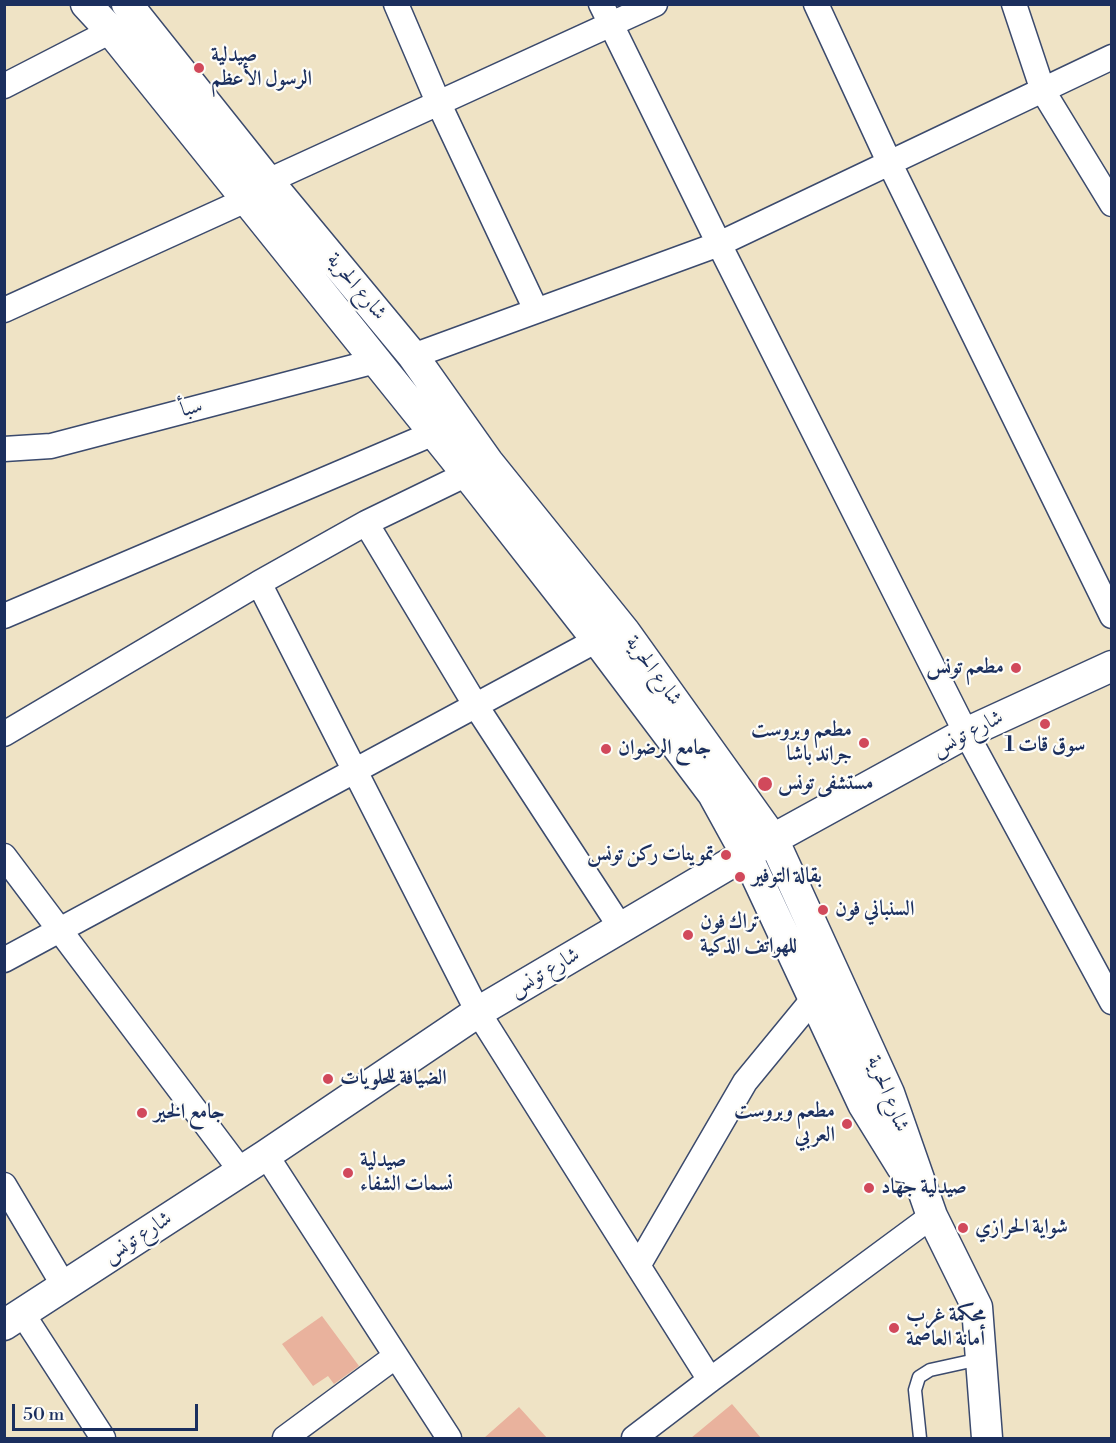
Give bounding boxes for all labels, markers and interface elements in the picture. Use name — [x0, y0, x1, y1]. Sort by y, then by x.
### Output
place label: صيدلية الرسول الأعظم — [211, 43, 312, 93]
marker: صيدلية الرسول الأعظم — [192, 61, 206, 75]
street label: شارع الحرية — [321, 248, 391, 326]
street label: سبأ — [177, 394, 205, 424]
street label: شارع الحرية — [619, 631, 687, 711]
place label: مطعم تونس — [926, 655, 1004, 681]
marker: مطعم تونس — [1009, 661, 1023, 675]
street label: شارع تونس — [928, 705, 1008, 763]
marker: سوق قات 1 — [1038, 717, 1052, 731]
place label: مطعم وبروست جراند باشا — [751, 718, 852, 768]
place label: سوق قات 1 — [1005, 733, 1085, 759]
place label: جامع الرضوان — [618, 736, 711, 762]
marker: مطعم وبروست جراند باشا — [857, 736, 871, 750]
marker: جامع الرضوان — [599, 742, 613, 756]
place label: مستشفى تونس — [778, 771, 873, 797]
marker: مستشفى تونس — [756, 775, 774, 793]
place label: تموينات ركن تونس — [587, 842, 714, 868]
marker: تموينات ركن تونس — [719, 848, 733, 862]
place label: بقالة التوفير — [752, 864, 822, 890]
marker: بقالة التوفير — [733, 870, 747, 884]
place label: السنباني فون — [835, 897, 914, 923]
marker: السنباني فون — [816, 903, 830, 917]
place label: تراك فون للهواتف الذكية — [700, 910, 797, 960]
marker: تراك فون للهواتف الذكية — [681, 928, 695, 942]
street label: شارع تونس — [505, 943, 585, 1003]
street label: شارع الحرية — [860, 1052, 914, 1136]
place label: الضيافة للحلويات — [340, 1066, 447, 1092]
marker: الضيافة للحلويات — [321, 1072, 335, 1086]
place label: مطعم وبروست العربي — [734, 1099, 835, 1149]
place label: جامع الخير — [154, 1100, 225, 1126]
marker: جامع الخير — [135, 1106, 149, 1120]
marker: مطعم وبروست العربي — [840, 1117, 854, 1131]
place label: صيدلية نسمات الشفاء — [360, 1148, 453, 1198]
marker: صيدلية نسمات الشفاء — [341, 1166, 355, 1180]
place label: صيدلية جهاد — [881, 1175, 967, 1201]
marker: صيدلية جهاد — [862, 1181, 876, 1195]
street label: شارع تونس — [99, 1207, 177, 1269]
place label: شواية الحرازي — [975, 1215, 1068, 1241]
marker: شواية الحرازي — [956, 1221, 970, 1235]
place label: محكمة غرب أمانة العاصمة — [906, 1303, 986, 1353]
marker: محكمة غرب أمانة العاصمة — [887, 1321, 901, 1335]
scale bar — [15, 1392, 201, 1430]
text: 50 m — [23, 1403, 64, 1426]

